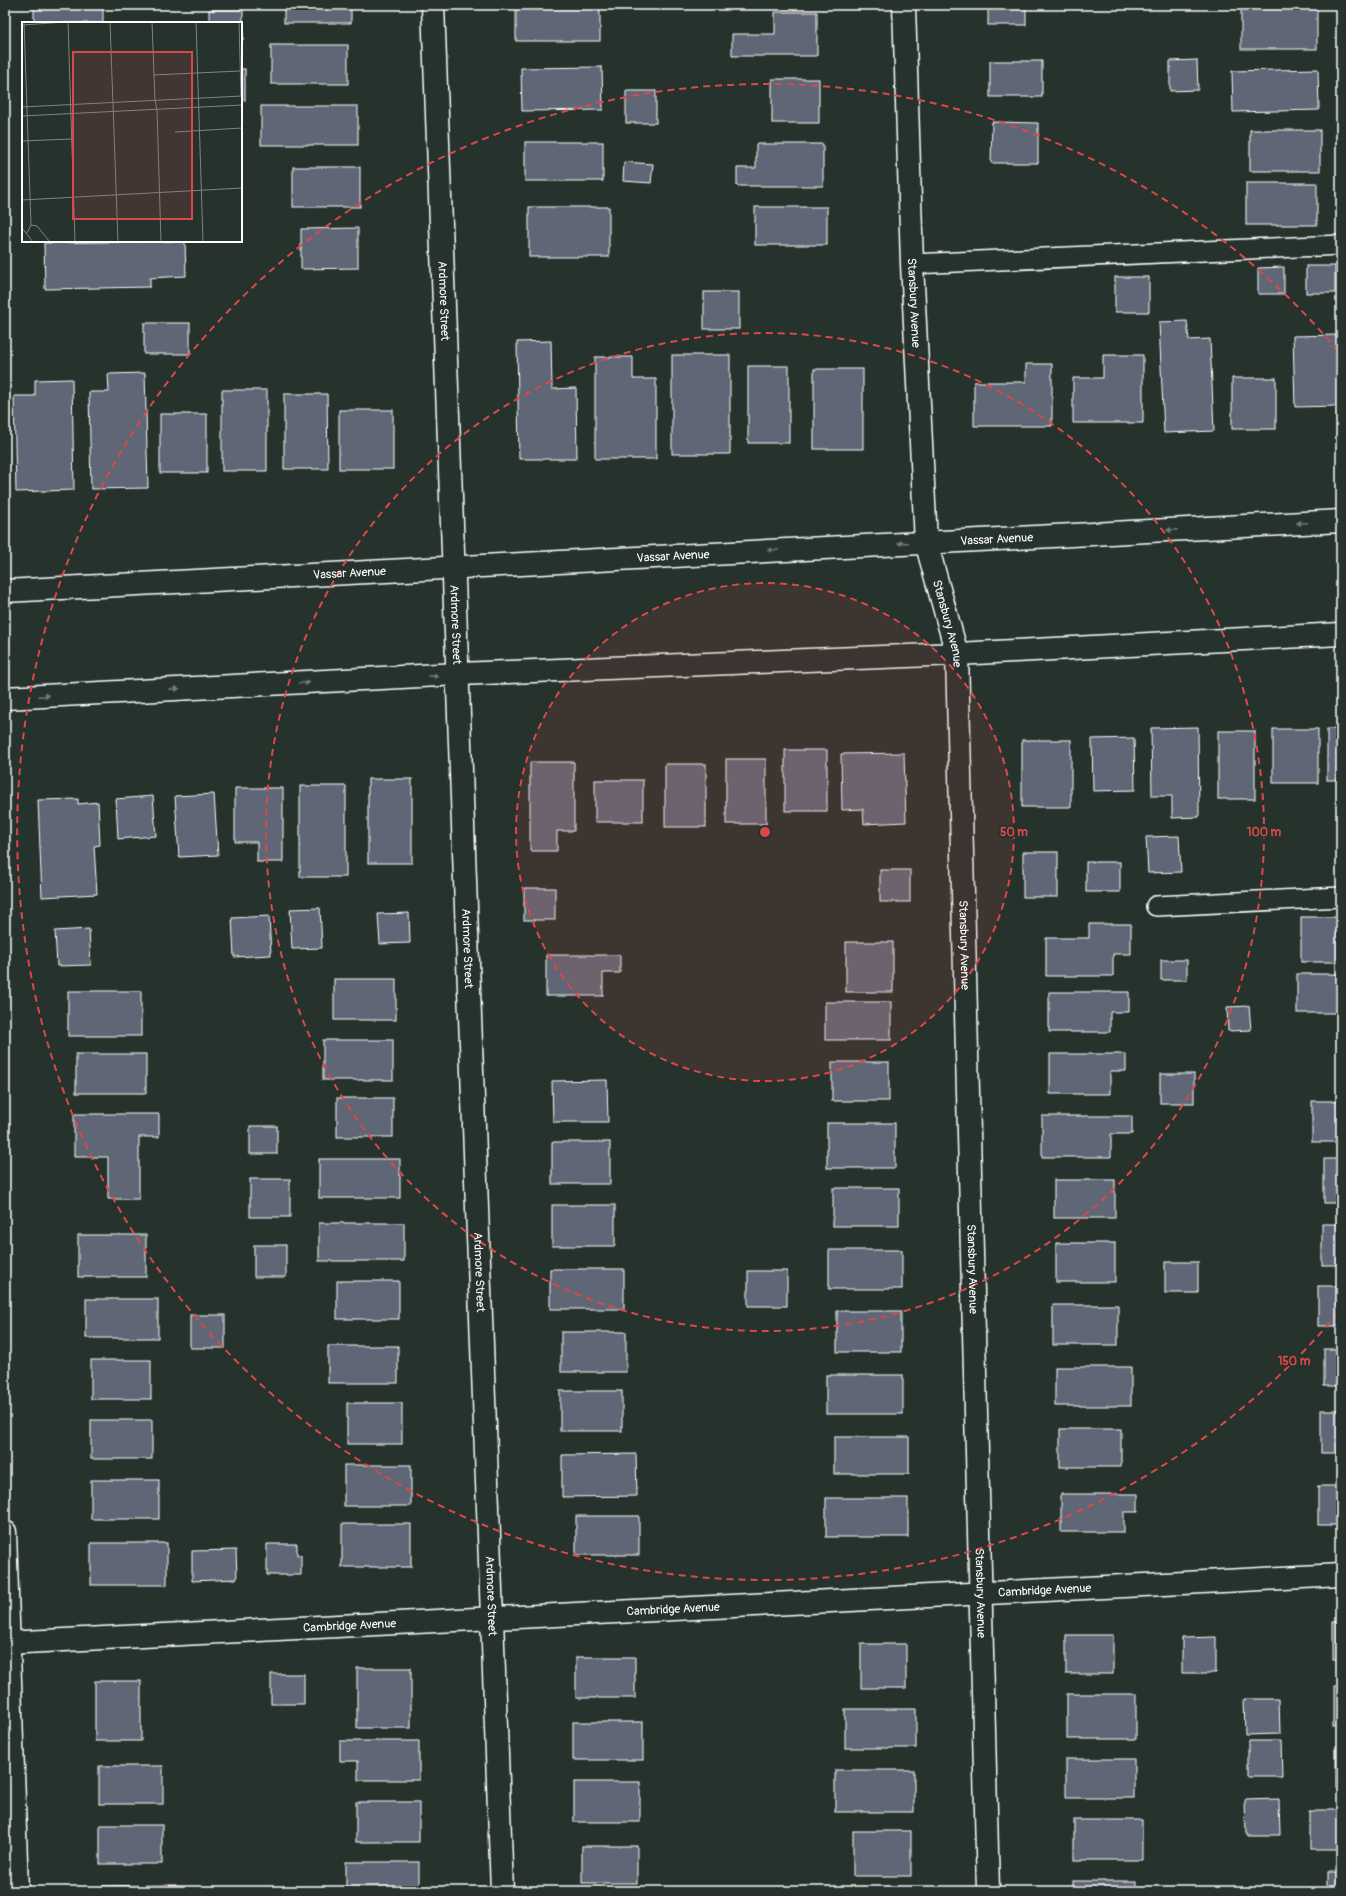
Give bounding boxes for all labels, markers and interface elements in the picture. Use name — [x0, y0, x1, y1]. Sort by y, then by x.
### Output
inset map — [22, 22, 242, 242]
street label: Stansbury Avenue — [904, 258, 923, 348]
street label: Ardmore Street — [434, 261, 452, 341]
one-way arrow — [1295, 520, 1308, 526]
one-way arrow — [1166, 526, 1178, 533]
street label: Vassar Avenue — [960, 530, 1034, 549]
one-way arrow — [897, 540, 909, 547]
street label: Vassar Avenue — [636, 547, 710, 566]
one-way arrow — [767, 547, 779, 554]
street label: Vassar Avenue — [313, 564, 386, 583]
street label: Stansbury Avenue — [929, 578, 964, 668]
street label: Ardmore Street — [446, 584, 464, 665]
one-way arrow — [427, 672, 439, 679]
one-way arrow — [298, 679, 310, 686]
one-way arrow — [168, 686, 180, 693]
one-way arrow — [38, 693, 50, 700]
centre of rings — [758, 825, 772, 839]
text: 50 m — [1000, 825, 1028, 840]
text: 100 m — [1247, 825, 1282, 840]
street label: Stansbury Avenue — [955, 900, 972, 990]
street label: Ardmore Street — [458, 908, 476, 989]
street label: Stansbury Avenue — [963, 1224, 981, 1314]
street label: Ardmore Street — [470, 1232, 488, 1313]
text: 150 m — [1278, 1354, 1311, 1369]
street label: Stansbury Avenue — [971, 1548, 989, 1638]
street label: Ardmore Street — [482, 1556, 500, 1636]
street label: Cambridge Avenue — [998, 1581, 1092, 1600]
street label: Cambridge Avenue — [626, 1600, 720, 1619]
street label: Cambridge Avenue — [303, 1616, 397, 1636]

